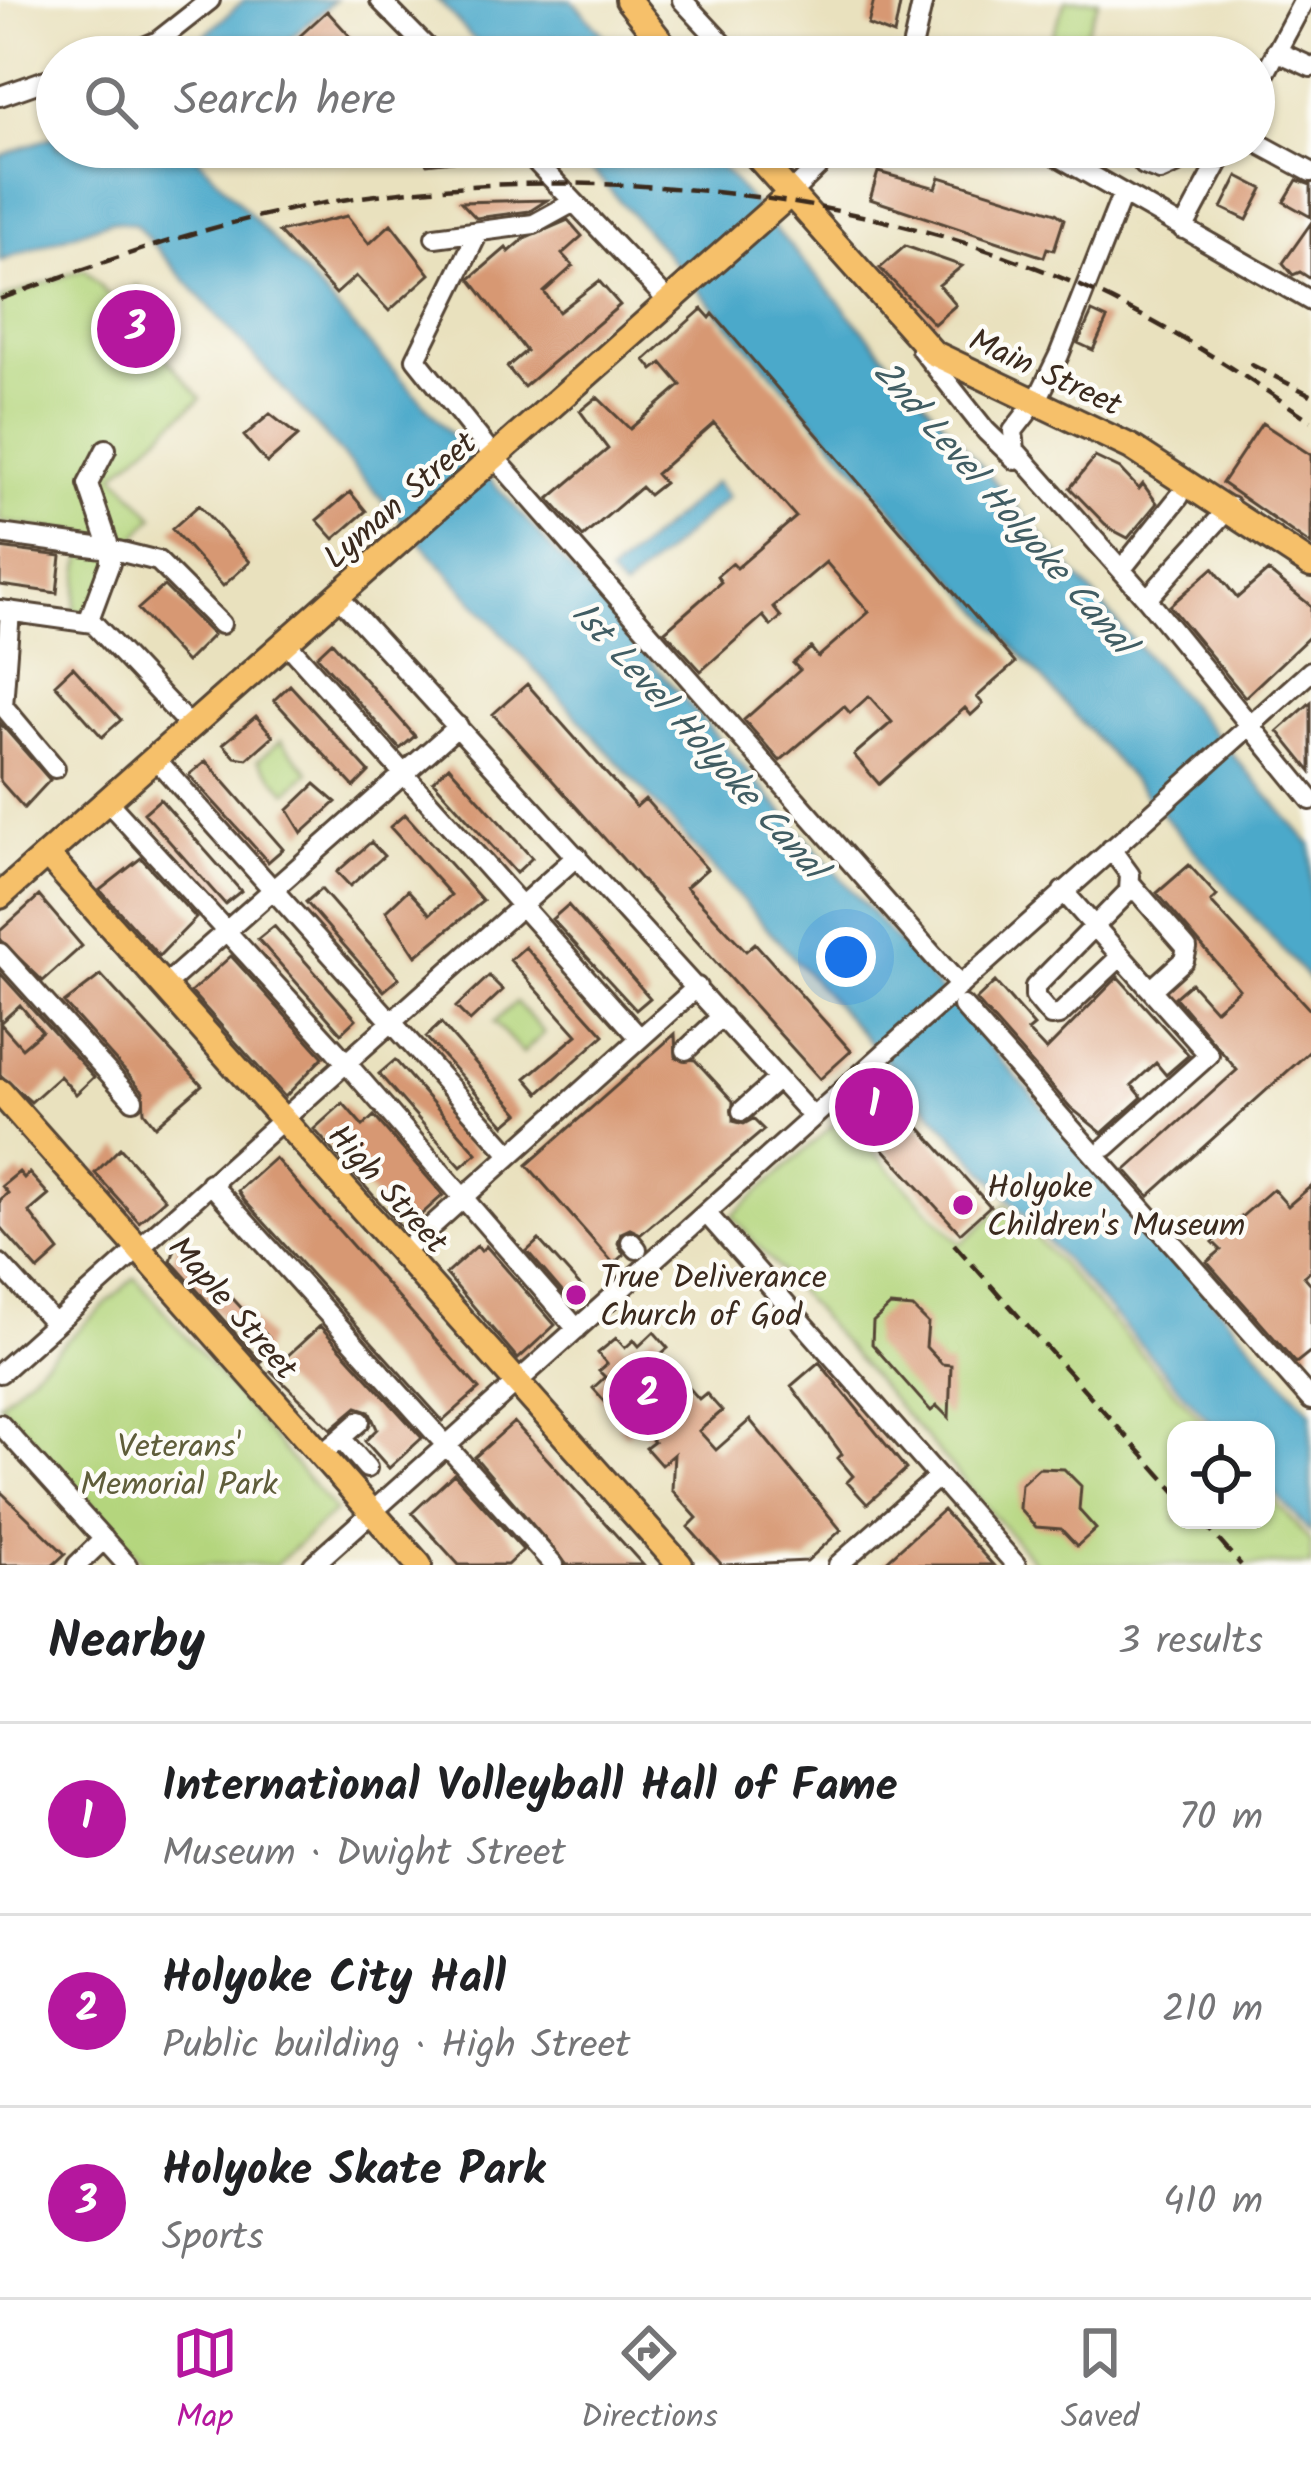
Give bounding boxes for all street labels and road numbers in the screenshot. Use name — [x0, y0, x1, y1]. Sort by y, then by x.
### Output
street label: Main Street — [959, 316, 1131, 433]
street label: Lyman Street — [312, 419, 491, 584]
street label: High Street — [313, 1113, 461, 1269]
street label: Maple Street — [153, 1225, 310, 1394]

